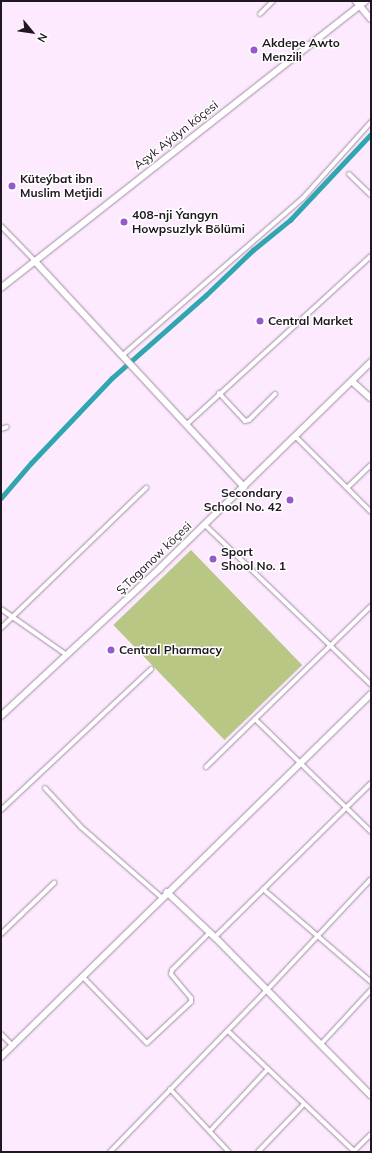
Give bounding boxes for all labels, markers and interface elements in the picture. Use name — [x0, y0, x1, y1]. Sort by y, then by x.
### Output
north arrow — [12, 12, 52, 52]
text: N — [34, 31, 51, 45]
place label: Akdepe Awto Menzili — [262, 36, 340, 64]
marker: Akdepe Awto Menzili — [249, 45, 259, 55]
street label: Aşyk Aýdyn köçesi — [131, 98, 221, 172]
place label: Küteýbat ibn Muslim Metjidi — [20, 172, 102, 200]
marker: Küteýbat ibn Muslim Metjidi — [7, 181, 17, 191]
place label: 408-nji Ýangyn Howpsuzlyk Bölümi — [132, 208, 245, 236]
marker: 408-nji Ýangyn Howpsuzlyk Bölümi — [119, 217, 129, 227]
place label: Central Market — [268, 314, 353, 328]
marker: Central Market — [255, 316, 265, 326]
place label: Secondary School No. 42 — [204, 486, 282, 514]
marker: Secondary School No. 42 — [285, 495, 295, 505]
street label: Ş.Taganow köçesi — [113, 519, 195, 597]
place label: Sport Shool No. 1 — [221, 545, 286, 573]
marker: Sport Shool No. 1 — [208, 554, 218, 564]
place label: Central Pharmacy — [119, 643, 222, 657]
marker: Central Pharmacy — [106, 645, 116, 655]

